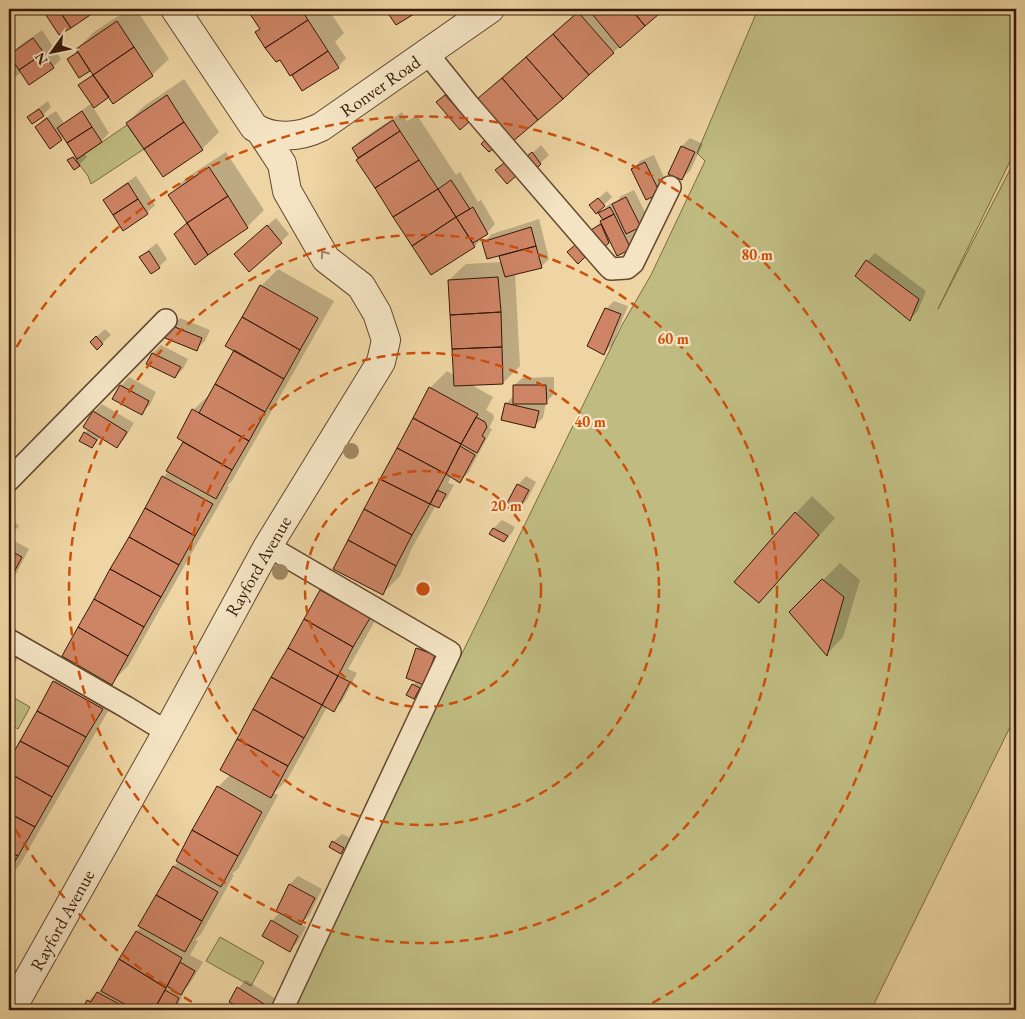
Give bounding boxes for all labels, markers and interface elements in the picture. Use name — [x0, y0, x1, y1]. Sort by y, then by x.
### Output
north arrow — [28, 28, 78, 78]
text: N — [30, 49, 52, 69]
street label: Ronver Road — [335, 50, 425, 122]
text: 80 m — [741, 245, 773, 264]
one-way arrow — [321, 250, 330, 260]
text: 60 m — [657, 329, 689, 348]
text: 40 m — [574, 412, 606, 431]
text: 20 m — [490, 496, 522, 515]
street label: Rayford Avenue — [220, 512, 296, 620]
centre of rings — [414, 580, 432, 598]
street label: Rayford Avenue — [25, 865, 99, 975]

